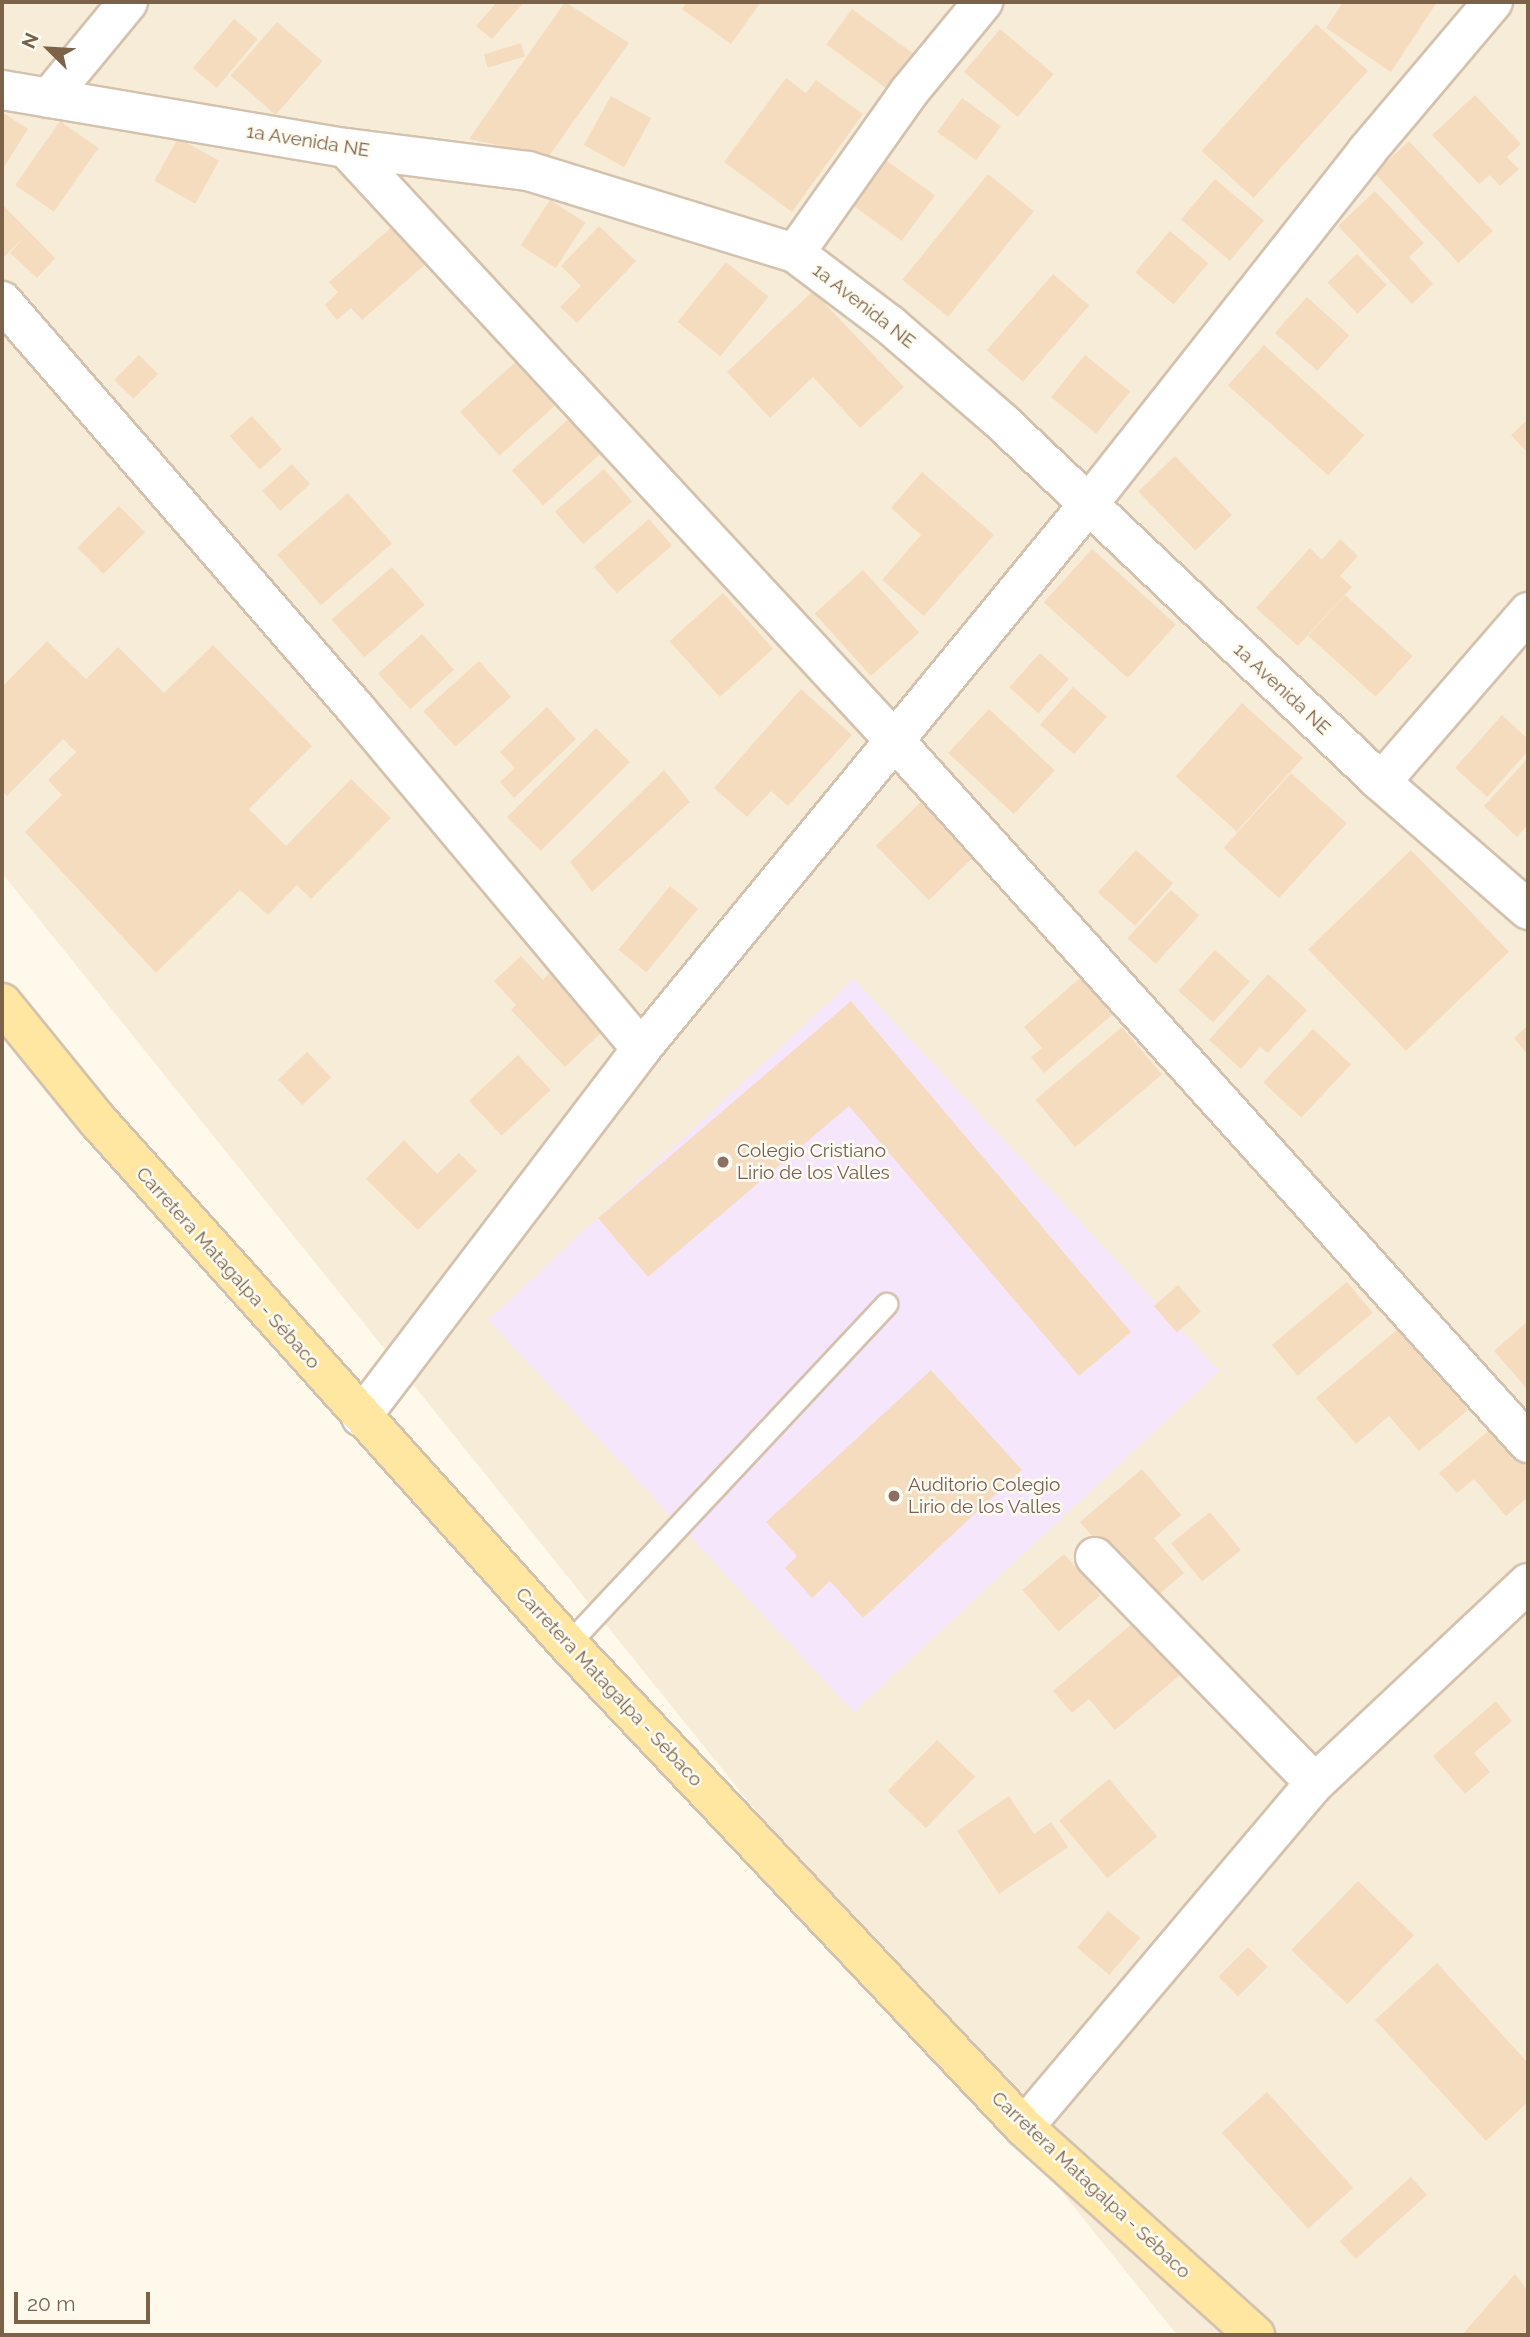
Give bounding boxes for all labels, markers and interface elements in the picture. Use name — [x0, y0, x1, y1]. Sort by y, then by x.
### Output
north arrow — [14, 14, 84, 84]
text: N — [17, 29, 43, 52]
street label: 1a Avenida NE — [245, 120, 371, 162]
street label: 1a Avenida NE — [808, 259, 920, 353]
street label: 1a Avenida NE — [1229, 638, 1335, 740]
place label: Colegio Cristiano Lirio de los Valles — [737, 1140, 890, 1184]
marker: Colegio Cristiano Lirio de los Valles — [715, 1154, 731, 1170]
street label: Carretera Matagalpa - Sébaco — [131, 1162, 325, 1374]
place label: Auditorio Colegio Lirio de los Valles — [908, 1474, 1061, 1518]
marker: Auditorio Colegio Lirio de los Valles — [886, 1488, 902, 1504]
street label: Carretera Matagalpa - Sébaco — [511, 1583, 707, 1791]
street label: Carretera Matagalpa - Sébaco — [987, 2087, 1195, 2283]
scale bar — [18, 2278, 154, 2322]
text: 20 m — [27, 2291, 75, 2316]

